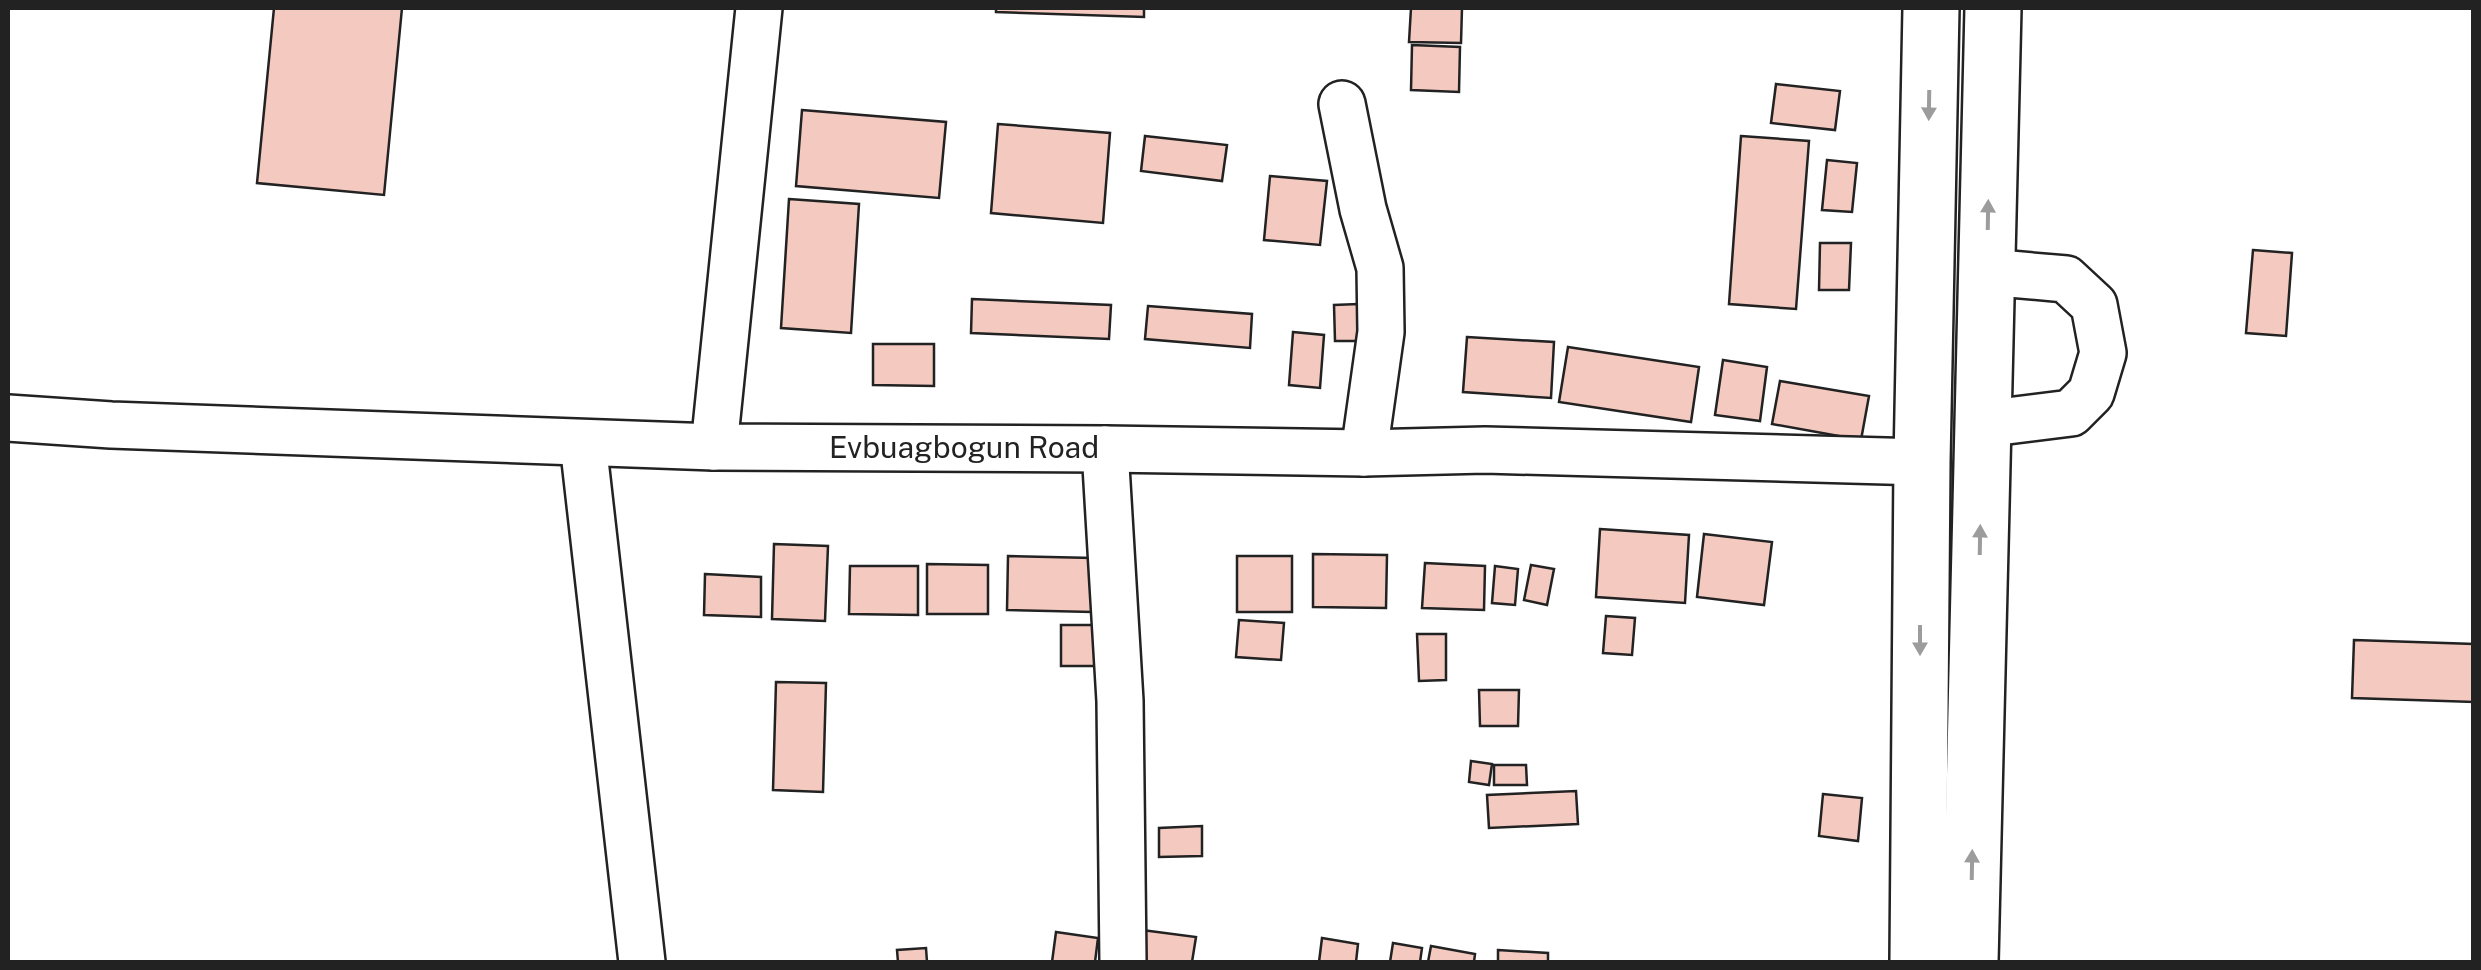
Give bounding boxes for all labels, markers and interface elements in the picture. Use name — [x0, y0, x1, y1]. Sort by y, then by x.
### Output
one-way arrow — [1920, 89, 1936, 121]
one-way arrow — [1981, 199, 1997, 231]
street label: Evbuagbogun Road — [829, 429, 1099, 465]
one-way arrow — [1972, 524, 1988, 556]
one-way arrow — [1912, 624, 1928, 656]
one-way arrow — [1964, 849, 1980, 881]

